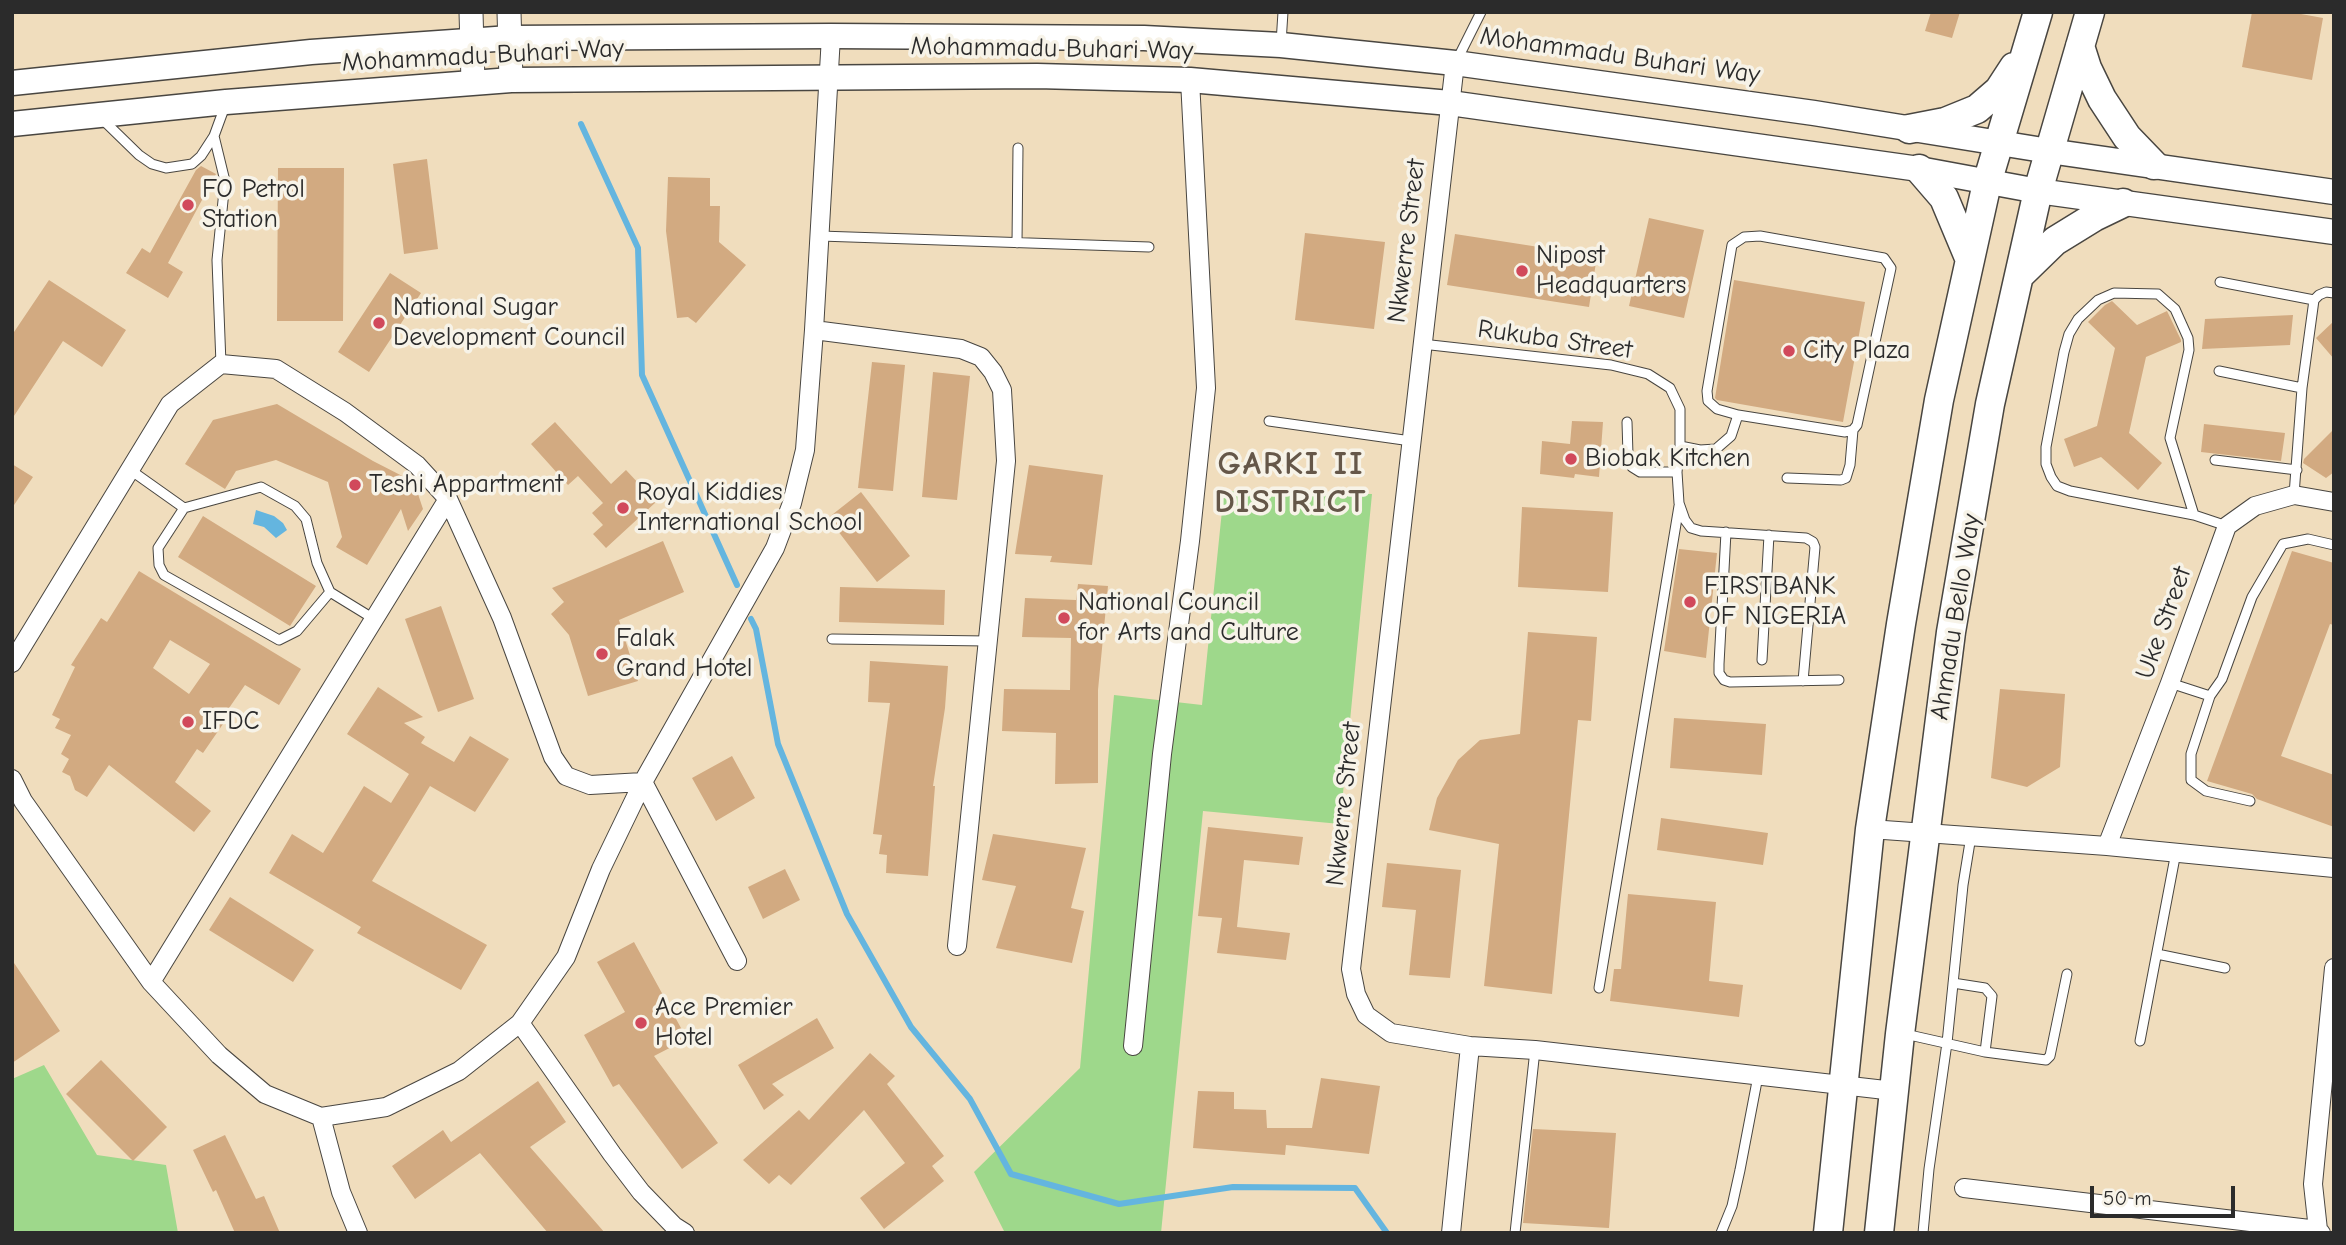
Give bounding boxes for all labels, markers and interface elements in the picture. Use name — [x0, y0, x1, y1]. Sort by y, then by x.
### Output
street label: Mohammadu Buhari Way — [1478, 21, 1762, 91]
street label: Mohammadu Buhari Way — [910, 31, 1194, 67]
street label: Mohammadu Buhari Way — [341, 33, 625, 79]
street label: Nkwerre Street — [1381, 157, 1433, 325]
place label: FO Petrol Station — [202, 174, 305, 235]
marker: FO Petrol Station — [180, 197, 196, 213]
place label: Nipost Headquarters — [1536, 240, 1686, 302]
marker: Nipost Headquarters — [1514, 263, 1530, 279]
place label: National Sugar Development Council — [393, 292, 626, 354]
street label: Rukuba Street — [1476, 314, 1634, 366]
marker: National Sugar Development Council — [371, 315, 387, 331]
place label: City Plaza — [1803, 335, 1910, 367]
marker: City Plaza — [1781, 343, 1797, 359]
place label: Biobak Kitchen — [1585, 443, 1750, 475]
district label: GARKI II DISTRICT — [1215, 445, 1367, 523]
marker: Biobak Kitchen — [1563, 451, 1579, 467]
place label: Teshi Appartment — [369, 469, 563, 501]
marker: Teshi Appartment — [347, 477, 363, 493]
place label: Royal Kiddies International School — [637, 477, 863, 538]
marker: Royal Kiddies International School — [615, 500, 631, 516]
street label: Ahmadu Bello Way — [1924, 512, 1988, 722]
street label: Uke Street — [2129, 563, 2199, 683]
place label: FIRSTBANK OF NIGERIA — [1704, 571, 1846, 632]
place label: National Council for Arts and Culture — [1078, 587, 1299, 648]
marker: FIRSTBANK OF NIGERIA — [1682, 594, 1698, 610]
marker: National Council for Arts and Culture — [1056, 610, 1072, 626]
place label: Falak Grand Hotel — [616, 623, 752, 684]
marker: Falak Grand Hotel — [594, 646, 610, 662]
place label: IFDC — [202, 706, 260, 738]
marker: IFDC — [180, 714, 196, 730]
street label: Nkwerre Street — [1320, 720, 1368, 888]
place label: Ace Premier Hotel — [655, 992, 793, 1054]
marker: Ace Premier Hotel — [633, 1015, 649, 1031]
scale bar — [2094, 1172, 2239, 1216]
text: 50 m — [2103, 1186, 2152, 1210]

